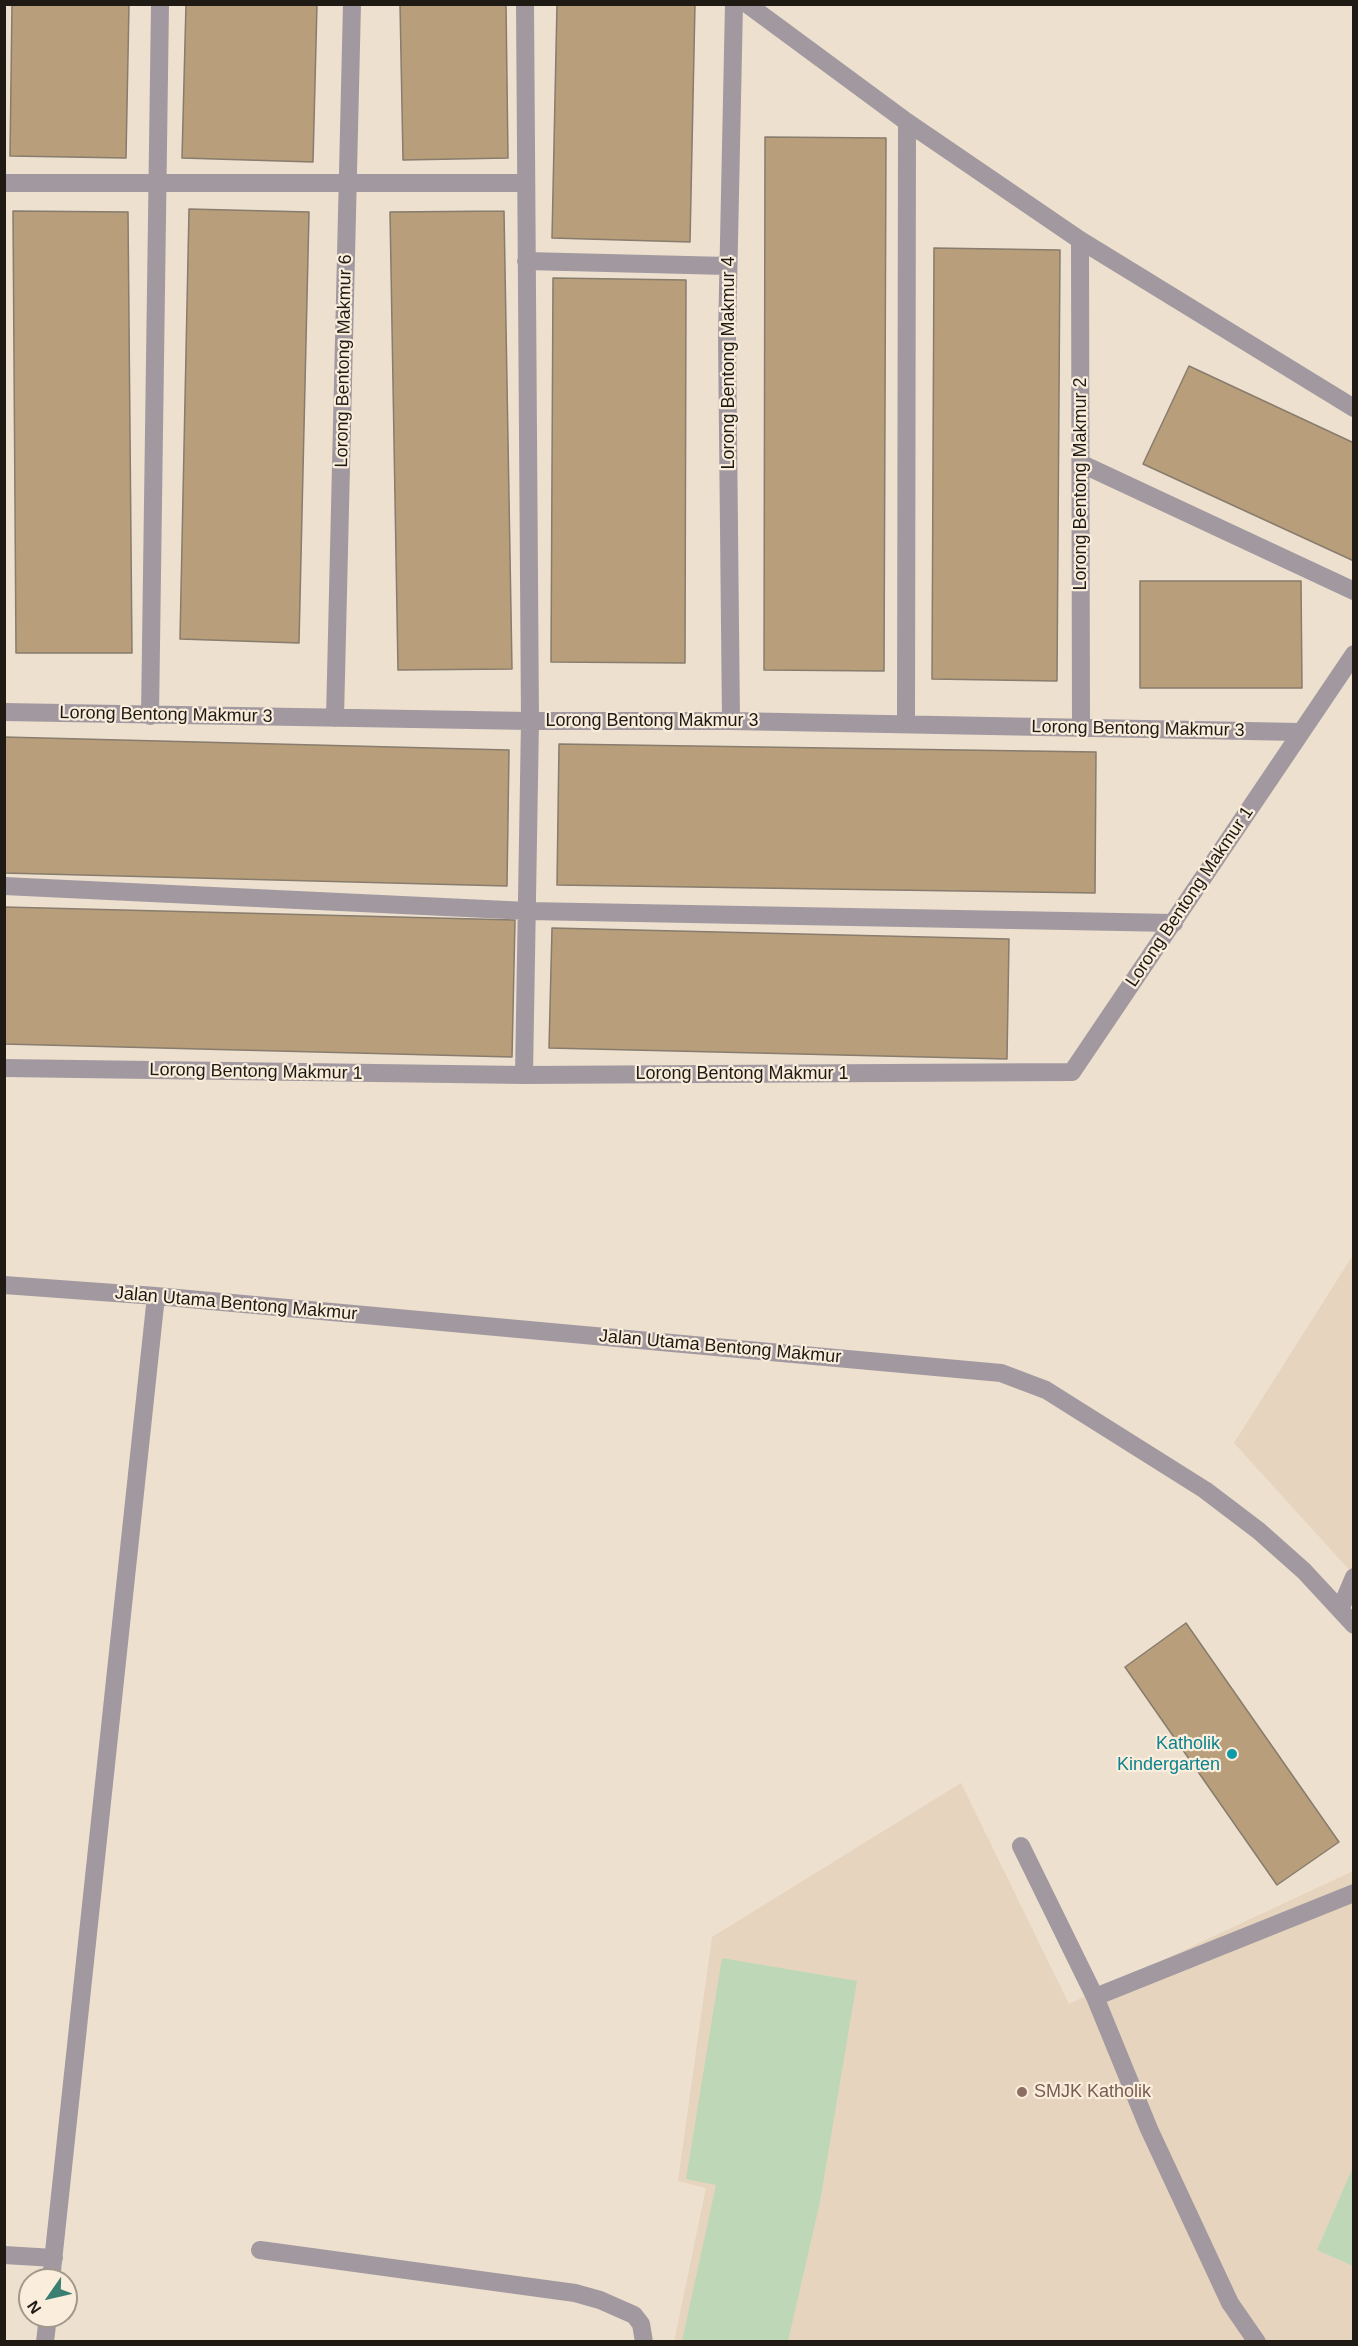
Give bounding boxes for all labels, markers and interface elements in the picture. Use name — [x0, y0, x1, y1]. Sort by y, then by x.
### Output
street label: Lorong Bentong Makmur 6 — [331, 254, 357, 468]
street label: Lorong Bentong Makmur 4 — [718, 256, 740, 470]
street label: Lorong Bentong Makmur 2 — [1070, 377, 1092, 591]
street label: Lorong Bentong Makmur 3 — [59, 702, 273, 728]
street label: Lorong Bentong Makmur 3 — [545, 710, 759, 732]
street label: Lorong Bentong Makmur 3 — [1031, 716, 1245, 742]
street label: Lorong Bentong Makmur 1 — [1121, 803, 1259, 991]
street label: Lorong Bentong Makmur 1 — [149, 1059, 363, 1085]
street label: Lorong Bentong Makmur 1 — [635, 1063, 849, 1085]
street label: Jalan Utama Bentong Makmur — [114, 1283, 358, 1325]
street label: Jalan Utama Bentong Makmur — [598, 1326, 842, 1368]
place label: Katholik Kindergarten — [1117, 1733, 1220, 1776]
marker: Katholik Kindergarten — [1225, 1747, 1239, 1761]
place label: SMJK Katholik — [1034, 2081, 1151, 2103]
marker: SMJK Katholik — [1015, 2085, 1029, 2099]
north arrow — [18, 2268, 78, 2328]
text: N — [24, 2298, 45, 2317]

